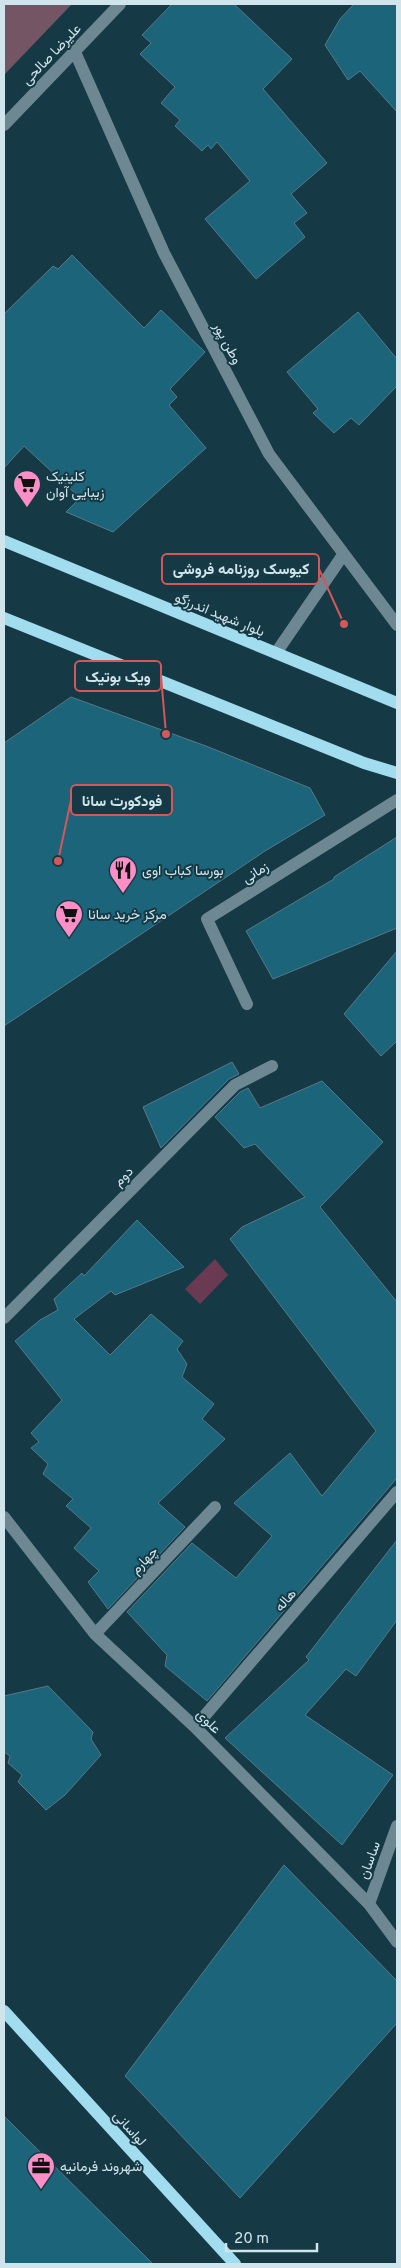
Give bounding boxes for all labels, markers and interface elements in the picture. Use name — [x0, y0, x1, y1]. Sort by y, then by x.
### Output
street label: علیرضا صالحی — [19, 21, 85, 89]
street label: وطن پور — [208, 319, 245, 367]
supermarket icon: کلینیک زیبایی آوان — [12, 469, 42, 508]
place label: کلینیک زیبایی آوان — [46, 469, 105, 502]
callout: کیوسک روزنامه فروشی — [162, 554, 319, 584]
text: کیوسک روزنامه فروشی — [173, 561, 309, 580]
street label: بلوار شهید اندرزگو — [172, 590, 267, 641]
callout: ویک بوتیک — [75, 661, 161, 691]
text: ویک بوتیک — [85, 669, 151, 688]
callout: فودکورت سانا — [71, 785, 172, 815]
text: فودکورت سانا — [82, 793, 162, 812]
restaurant icon: بورسا کباب اوی — [108, 855, 138, 894]
street label: زمانی — [239, 859, 272, 888]
place label: بورسا کباب اوی — [142, 863, 224, 880]
supermarket icon: مرکز خرید سانا — [54, 899, 84, 938]
place label: مرکز خرید سانا — [88, 907, 167, 924]
street label: دوم — [111, 1163, 138, 1191]
street label: چهارم — [128, 1544, 162, 1578]
street label: هاله — [272, 1586, 301, 1616]
street label: علوی — [192, 1706, 224, 1738]
street label: ساسان — [356, 1839, 385, 1882]
street label: لواسانی — [109, 2108, 149, 2150]
office icon: شهروند فرمانیه — [26, 2151, 56, 2190]
place label: شهروند فرمانیه — [60, 2159, 142, 2176]
scale bar — [226, 2220, 317, 2252]
text: 20 m — [234, 2230, 269, 2249]

